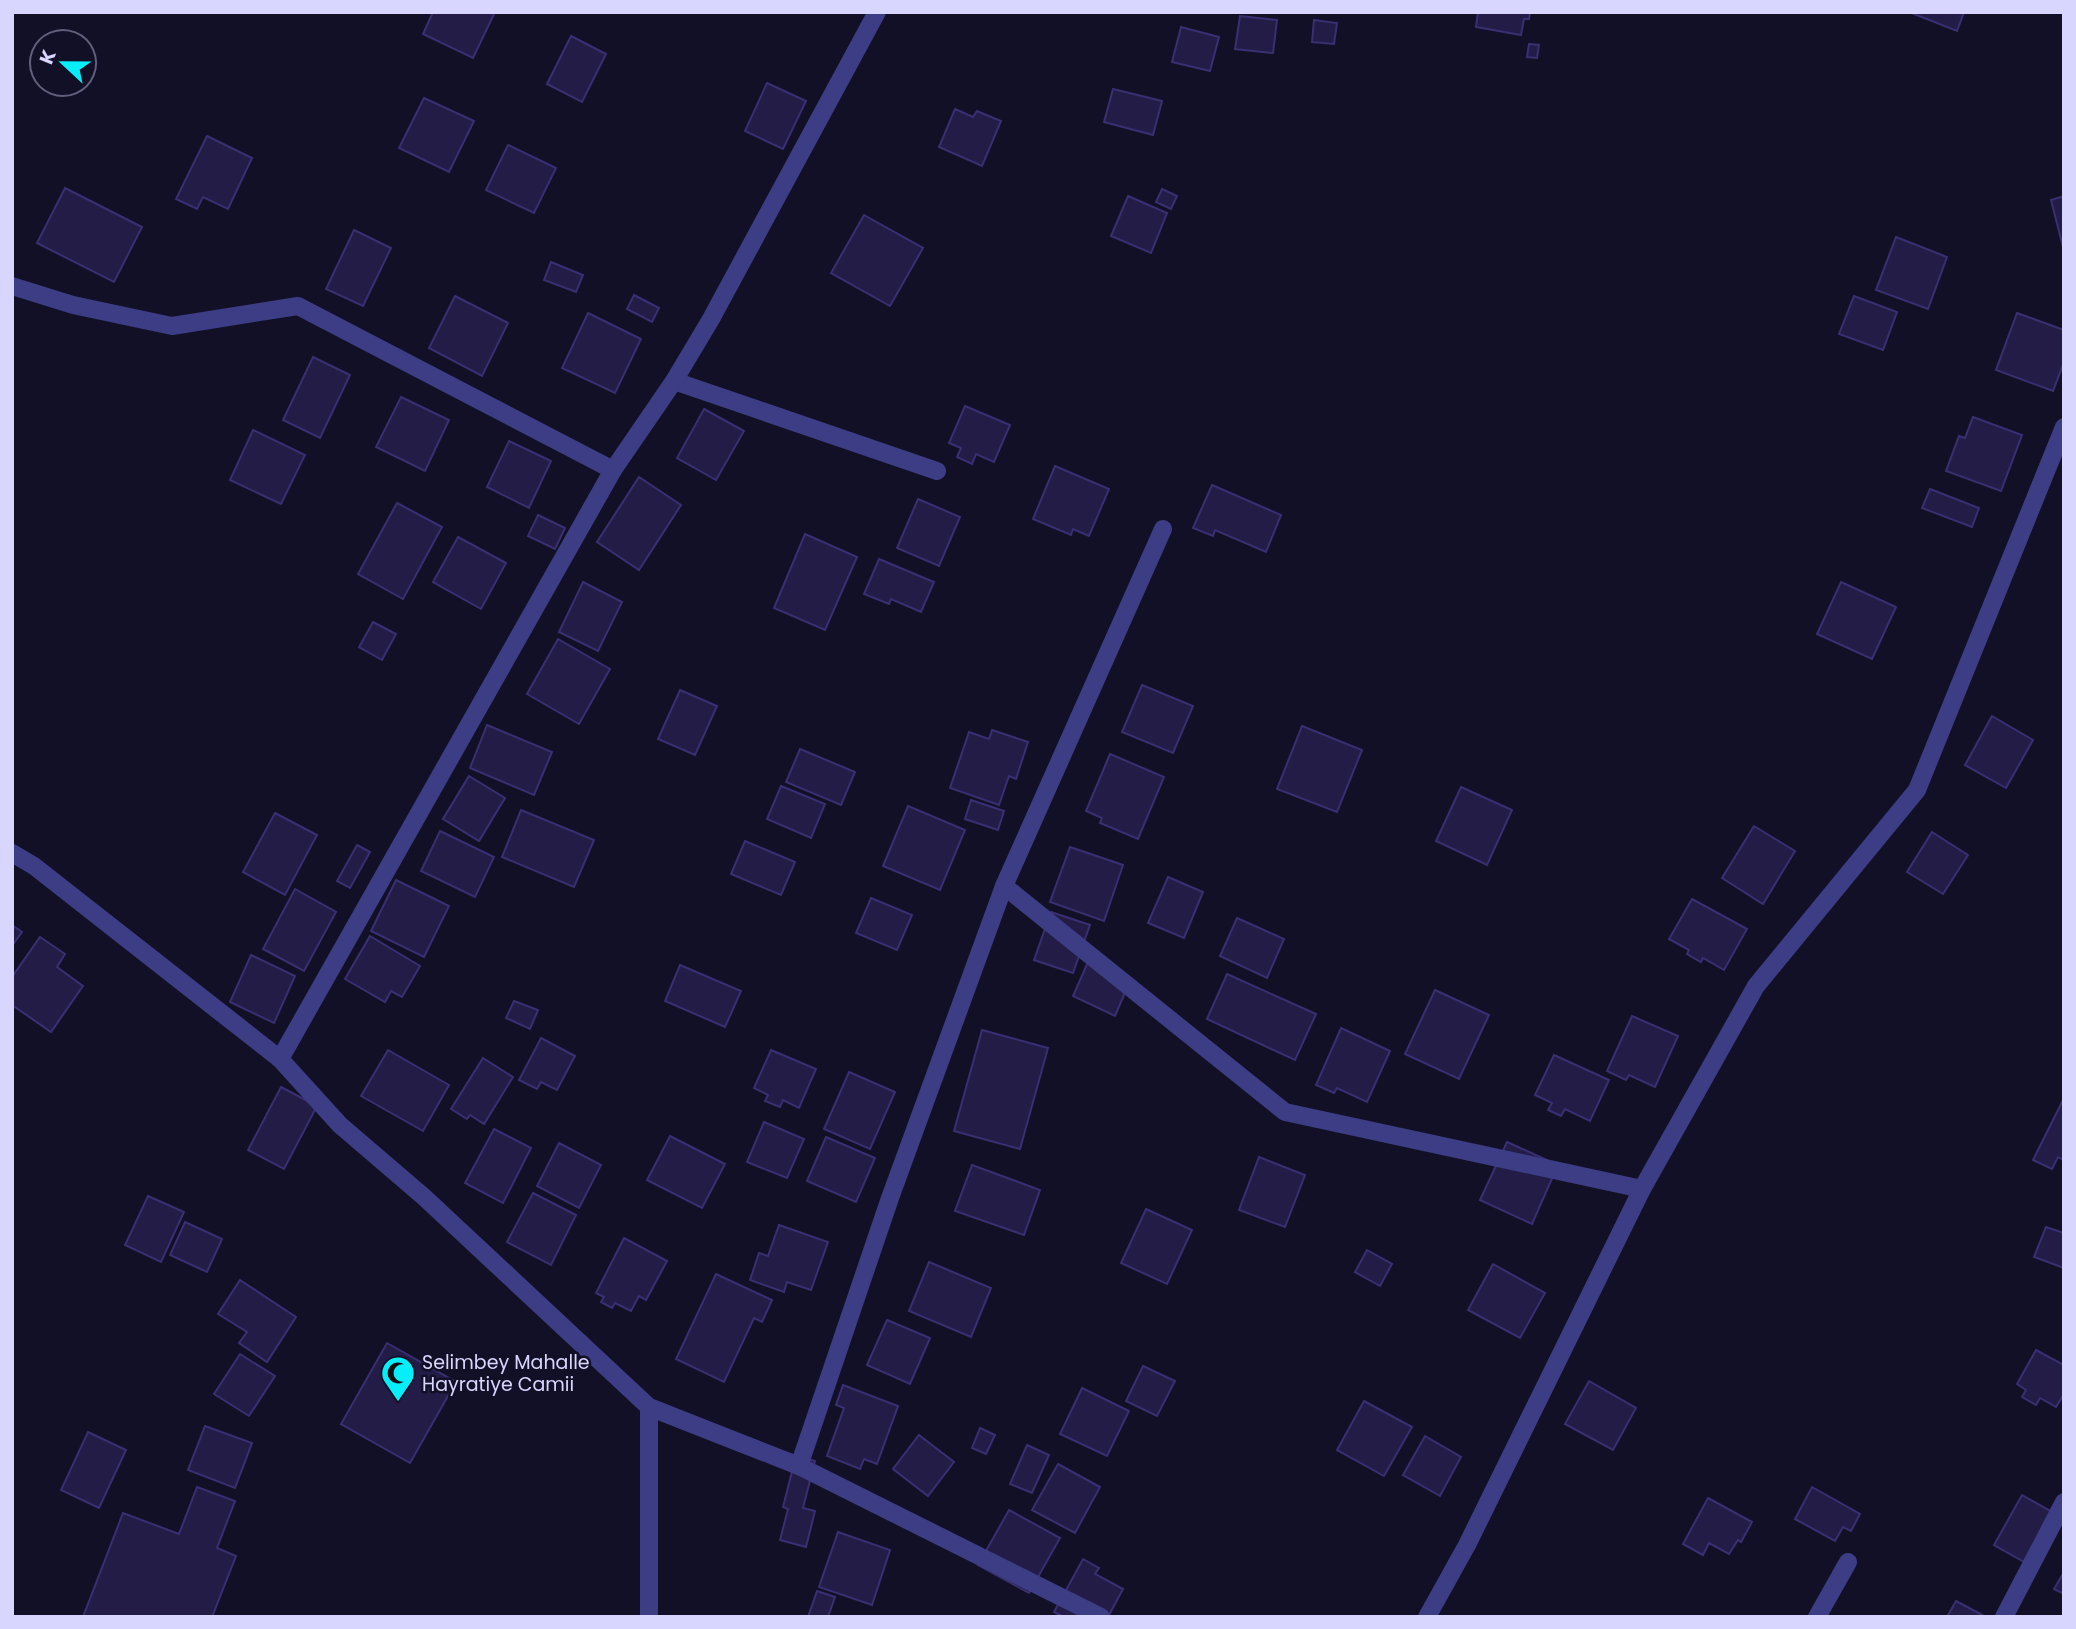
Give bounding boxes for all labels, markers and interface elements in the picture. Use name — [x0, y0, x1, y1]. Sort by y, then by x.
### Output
north arrow — [28, 28, 98, 98]
text: K — [33, 46, 63, 68]
place label: Selimbey Mahalle Hayratiye Camii — [422, 1349, 590, 1398]
mosque icon: Selimbey Mahalle Hayratiye Camii — [379, 1354, 417, 1403]

